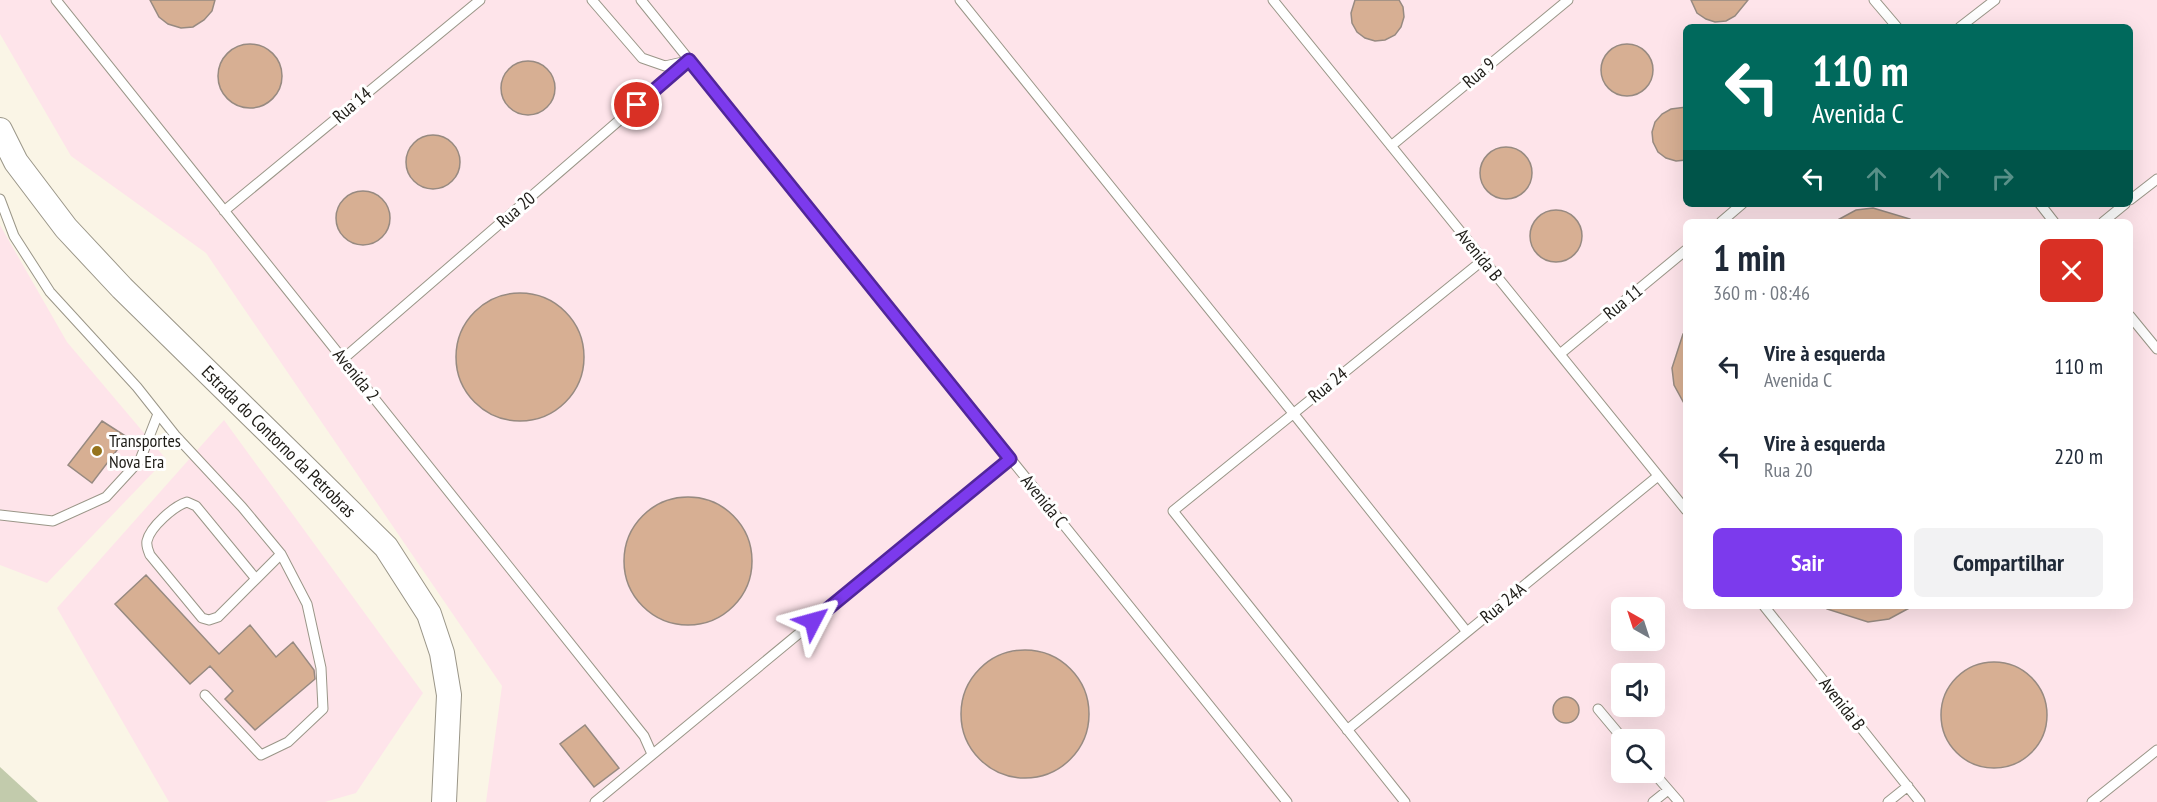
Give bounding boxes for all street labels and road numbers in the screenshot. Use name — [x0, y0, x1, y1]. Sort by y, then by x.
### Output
street label: Rua 9 — [1458, 52, 1500, 93]
street label: Rua 14 — [328, 82, 376, 127]
street label: Rua 20 — [492, 187, 540, 233]
street label: Avenida B — [1451, 224, 1508, 286]
street label: Rua 11 — [1598, 279, 1647, 324]
street label: Avenida 2 — [328, 344, 385, 406]
street label: Estrada do Contorno da Petrobras — [197, 360, 361, 522]
street label: Rua 24 — [1303, 362, 1352, 407]
street label: Avenida C — [1016, 470, 1073, 532]
street label: Rua 24A — [1475, 577, 1531, 628]
street label: Avenida B — [1814, 672, 1870, 735]

